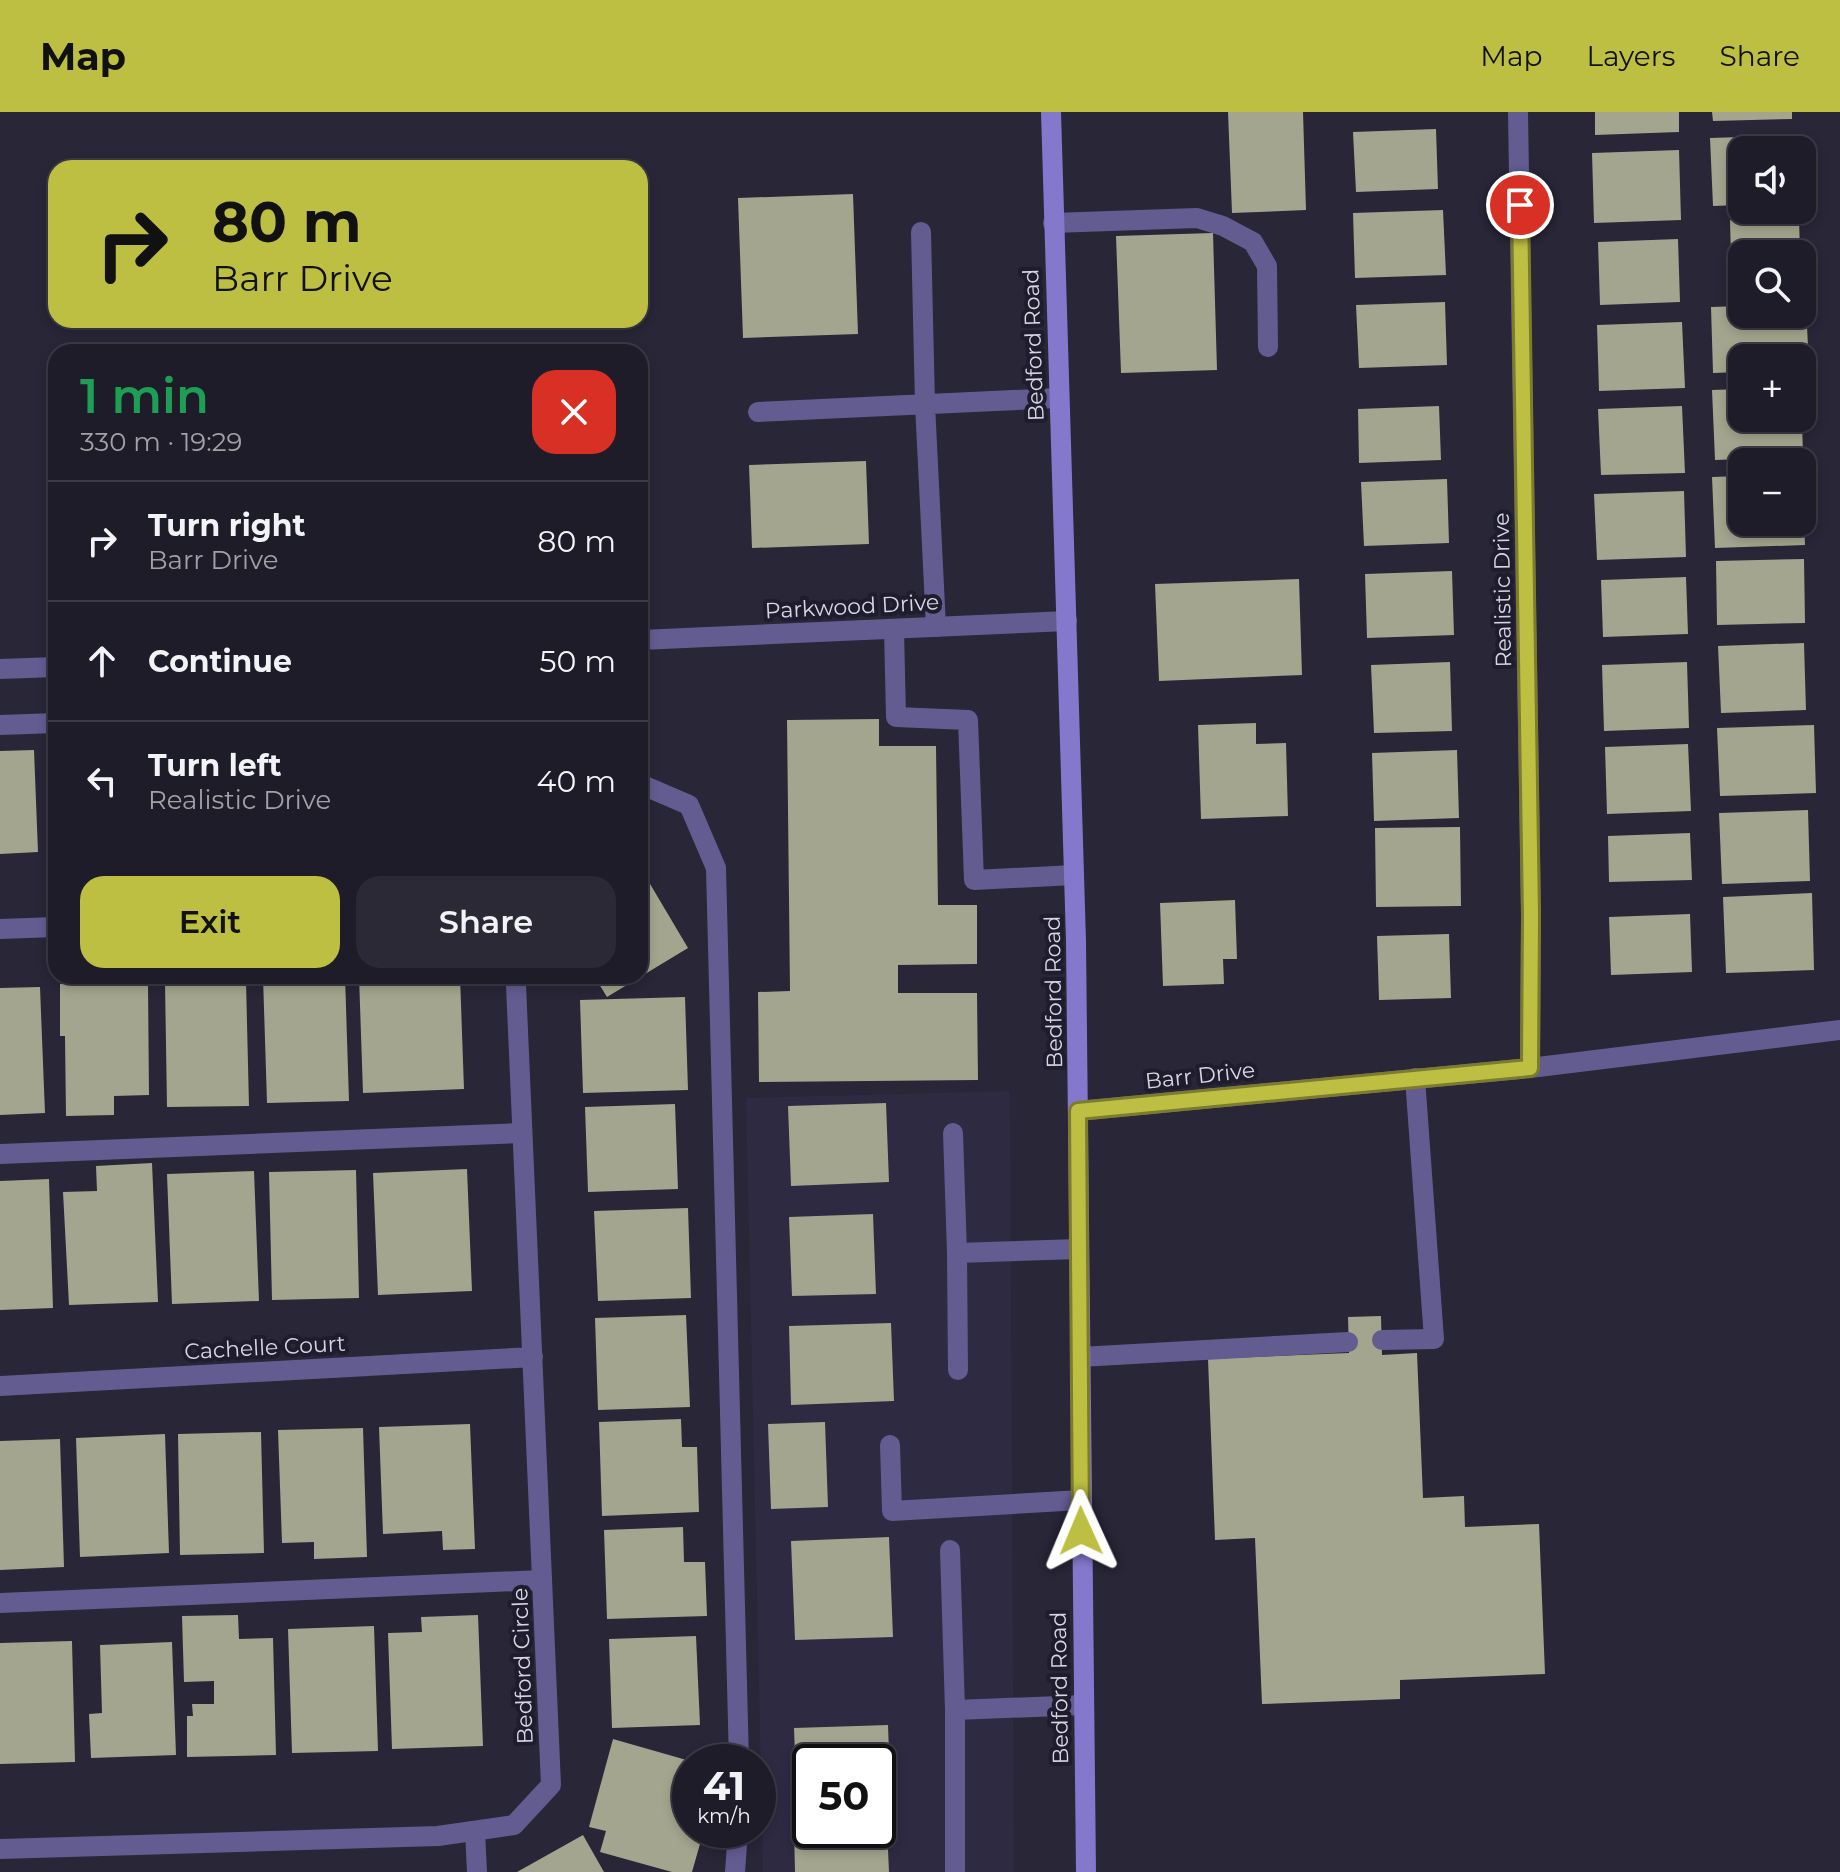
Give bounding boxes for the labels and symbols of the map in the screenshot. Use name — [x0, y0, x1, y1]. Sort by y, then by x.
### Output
pin — [1486, 171, 1554, 239]
street label: Bedford Road — [1017, 268, 1050, 422]
street label: Realistic Drive — [1488, 512, 1517, 668]
street label: Parkwood Drive — [764, 588, 940, 625]
street label: Bedford Road — [1039, 915, 1068, 1069]
street label: Barr Drive — [1144, 1056, 1256, 1095]
street label: Cachelle Court — [184, 1330, 346, 1365]
position arrow — [1039, 1489, 1123, 1573]
street label: Bedford Circle — [506, 1587, 539, 1745]
street label: Bedford Road — [1045, 1611, 1074, 1765]
speed limit sign: 50 — [792, 1744, 896, 1848]

